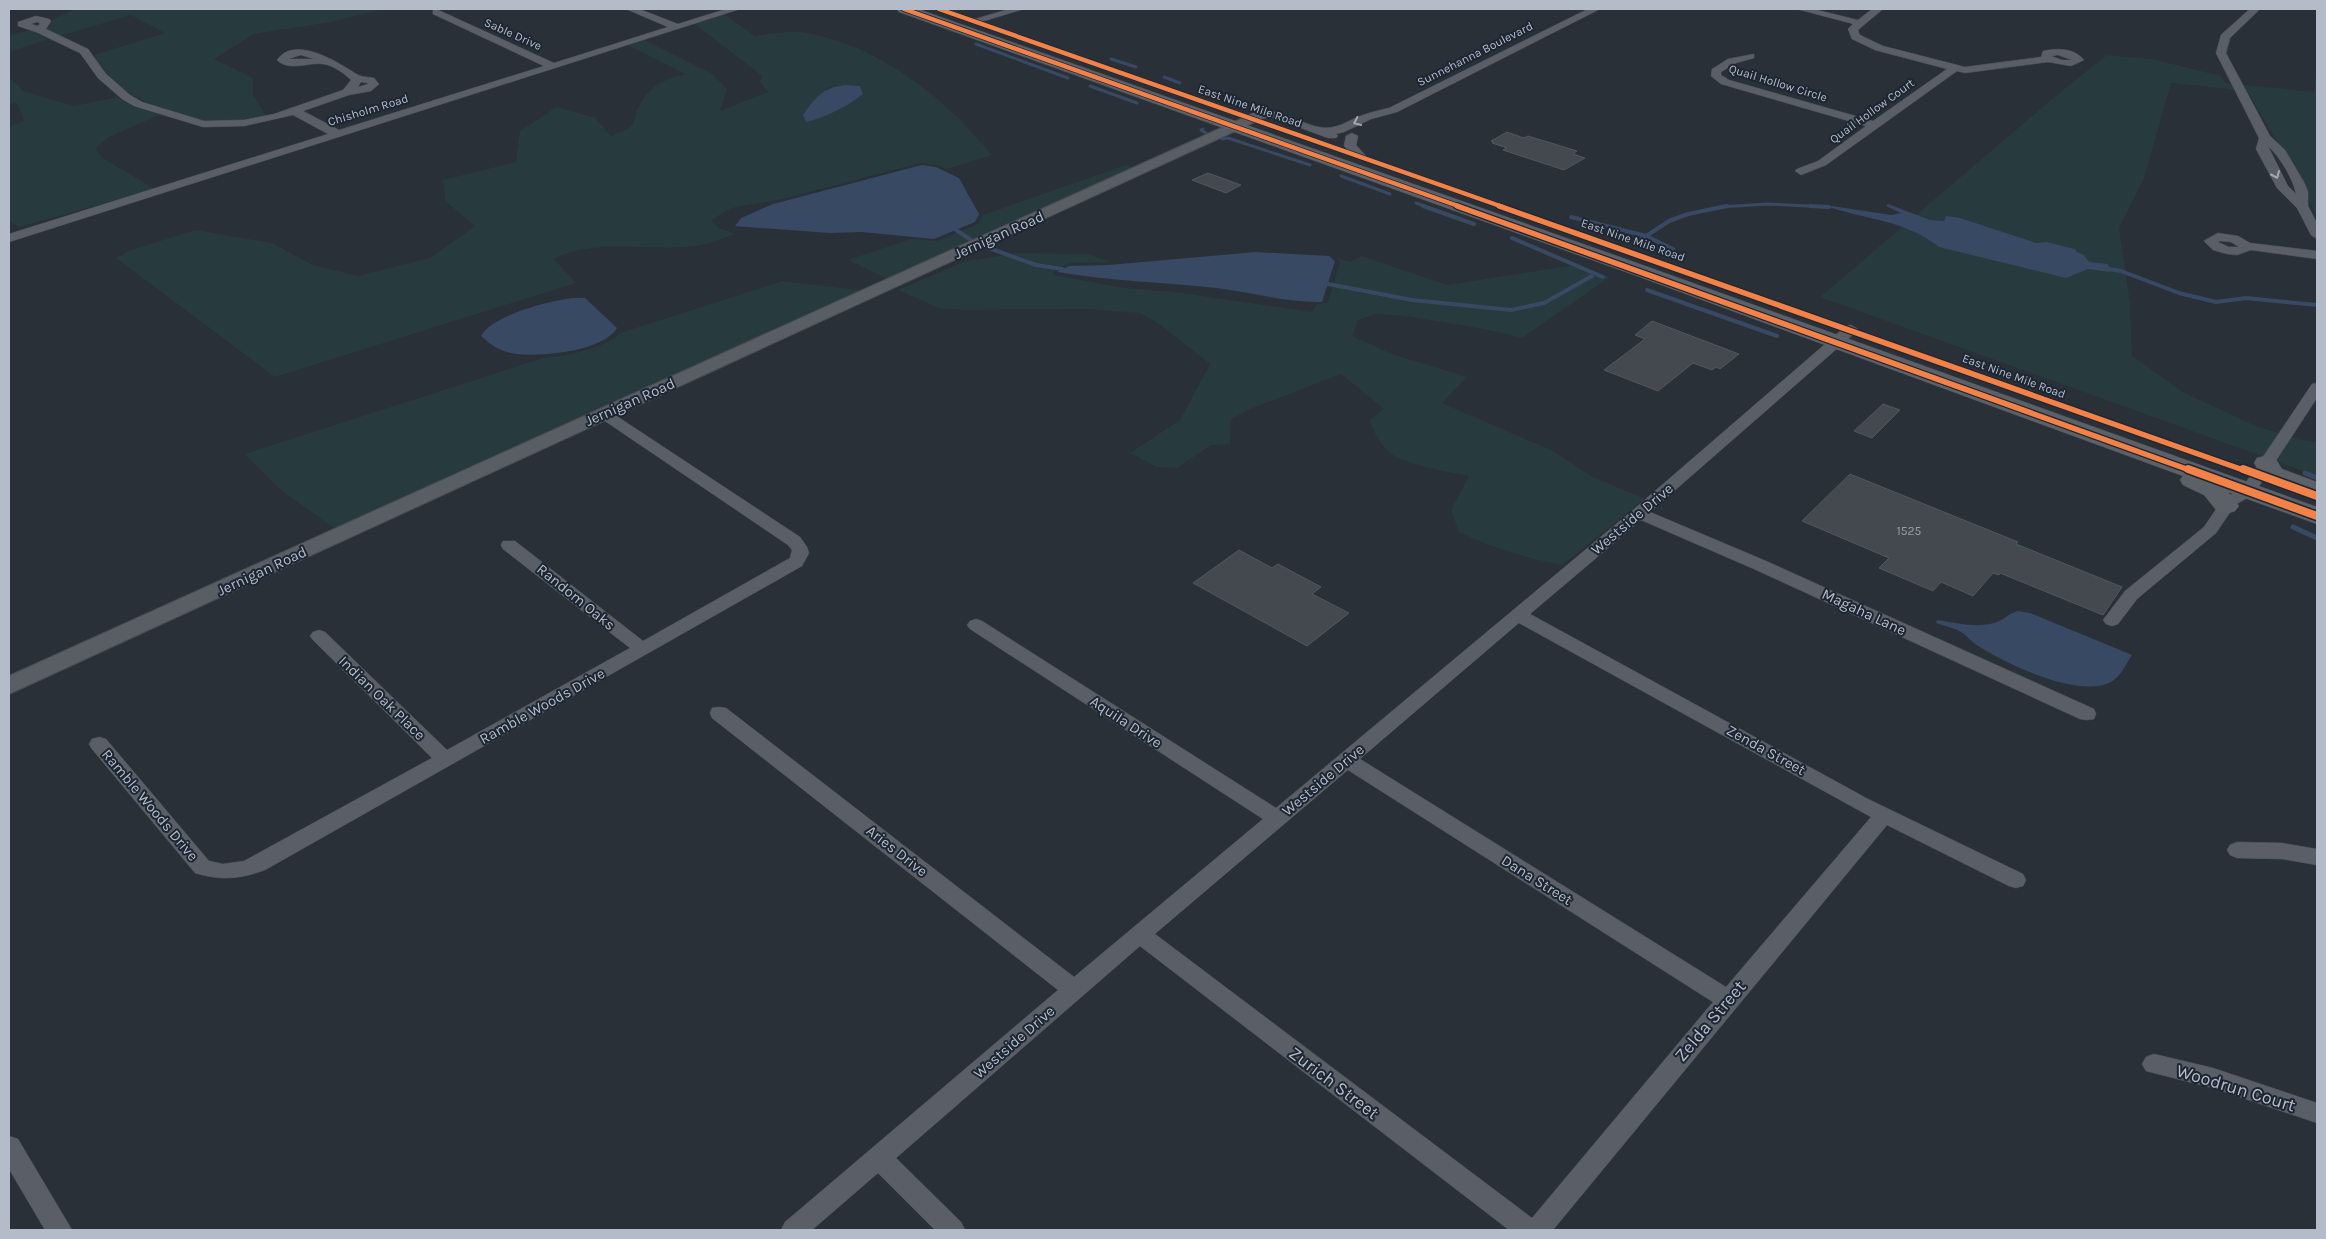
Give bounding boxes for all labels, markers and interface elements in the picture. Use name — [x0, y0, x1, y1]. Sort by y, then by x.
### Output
street label: Sable Drive — [482, 15, 544, 53]
street label: Sunnehanna Boulevard — [1415, 19, 1535, 89]
street label: Quail Hollow Circle — [1727, 61, 1829, 105]
street label: Quail Hollow Court — [1827, 75, 1917, 146]
street label: East Nine Mile Road — [1196, 82, 1304, 130]
street label: Chisholm Road — [326, 91, 410, 129]
one-way arrow — [1353, 116, 1362, 126]
one-way arrow — [2270, 170, 2280, 179]
street label: Jernigan Road — [951, 207, 1047, 263]
street label: East Nine Mile Road — [1579, 216, 1687, 264]
street label: East Nine Mile Road — [1960, 351, 2068, 401]
street label: Jernigan Road — [582, 374, 678, 430]
street label: Westside Drive — [1587, 479, 1677, 559]
house number: 1525 — [1897, 524, 1921, 538]
street label: Jernigan Road — [214, 542, 310, 600]
street label: Random Oaks — [533, 560, 619, 634]
street label: Magaha Lane — [1819, 585, 1909, 639]
street label: Indian Oak Place — [335, 652, 429, 744]
street label: Ramble Woods Drive — [476, 664, 608, 748]
street label: Aquila Drive — [1087, 692, 1165, 752]
street label: Zenda Street — [1723, 721, 1809, 779]
street label: Westside Drive — [1278, 740, 1368, 820]
street label: Ramble Woods Drive — [98, 745, 202, 865]
street label: Aries Drive — [863, 822, 931, 880]
street label: Dana Street — [1498, 851, 1576, 909]
street label: Zelda Street — [1670, 976, 1750, 1066]
street label: Westside Drive — [970, 1002, 1058, 1082]
street label: Zurich Street — [1285, 1042, 1384, 1124]
street label: Woodrun Court — [2174, 1059, 2298, 1117]

